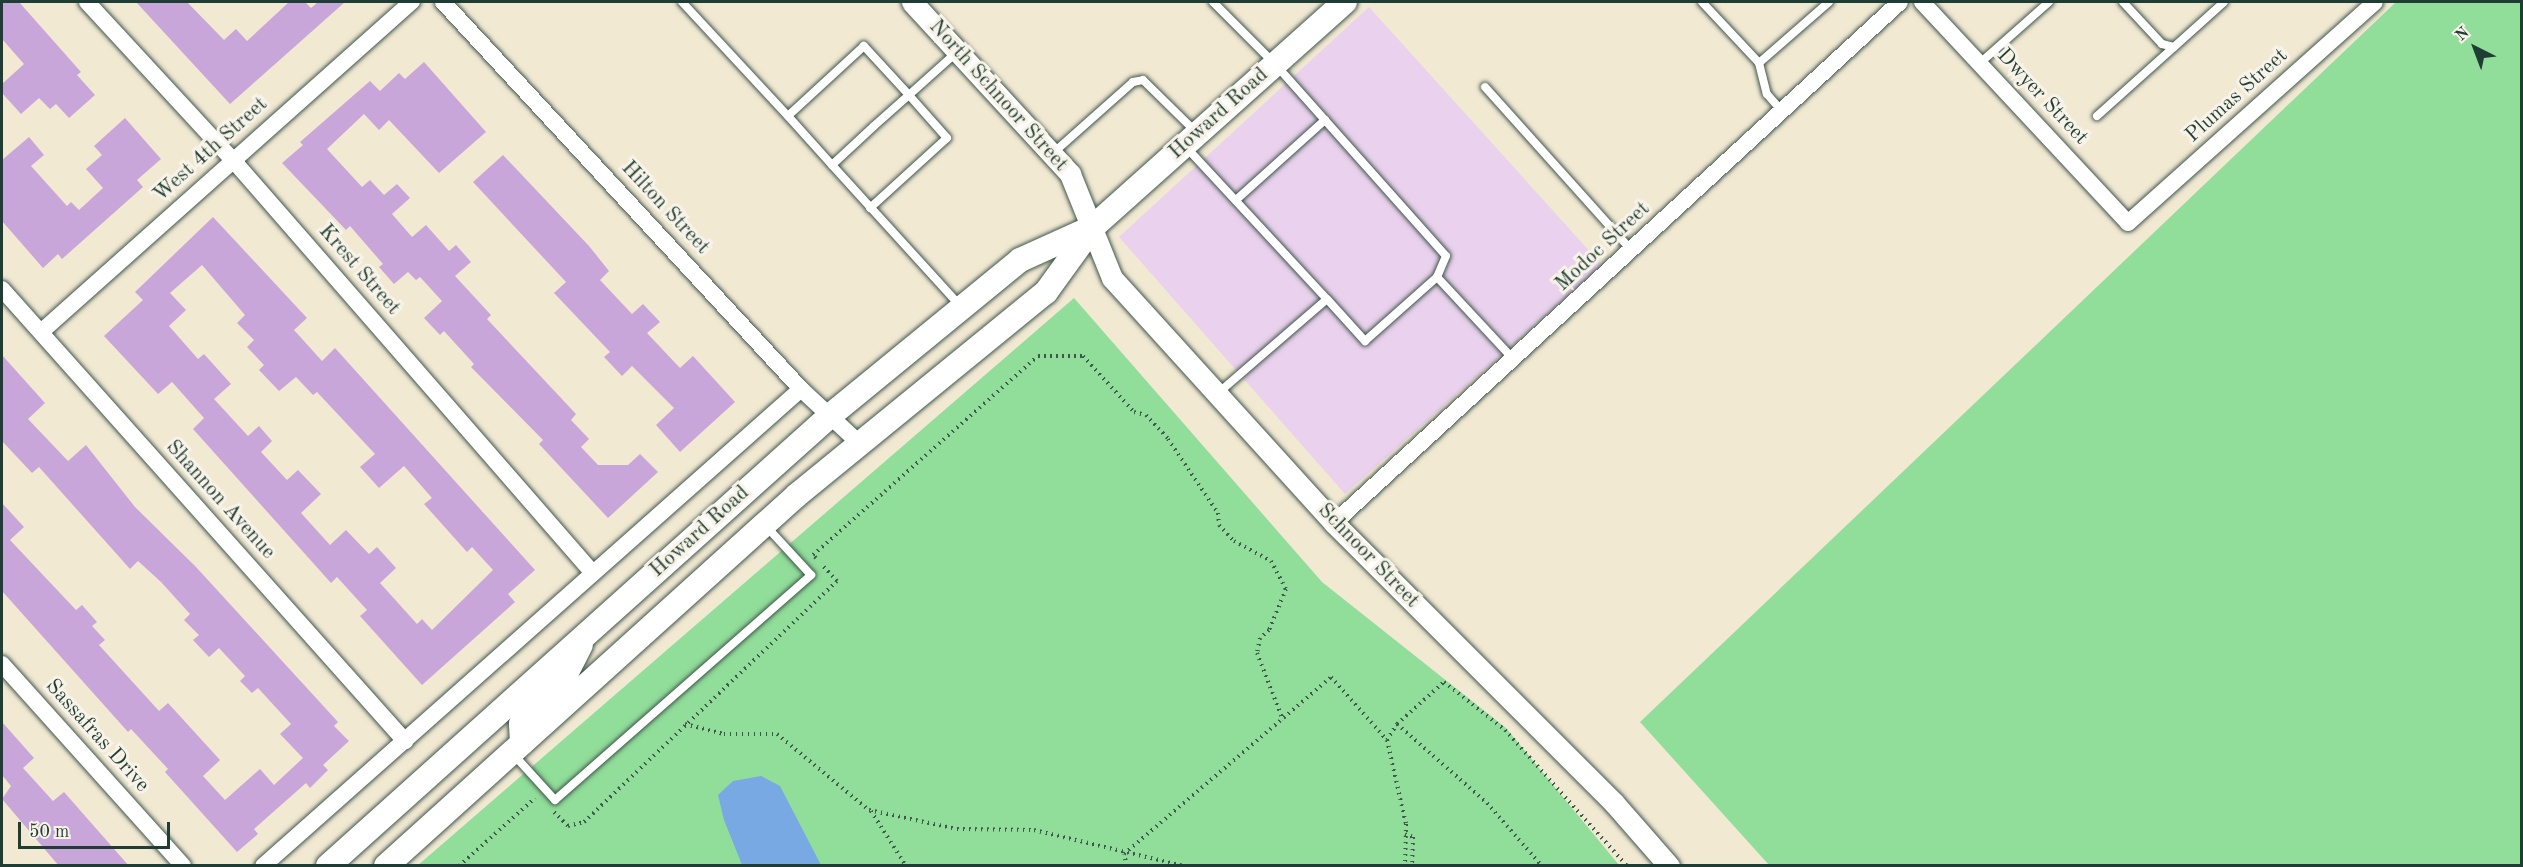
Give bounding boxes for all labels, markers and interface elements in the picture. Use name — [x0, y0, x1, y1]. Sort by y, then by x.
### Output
street label: North Schnoor Street — [923, 15, 1073, 177]
north arrow — [2445, 18, 2505, 78]
text: N — [2453, 25, 2473, 45]
street label: Dwyer Street — [1991, 44, 2093, 150]
street label: Plumas Street — [2181, 44, 2293, 148]
street label: Howard Road — [1164, 63, 1274, 165]
street label: West 4th Street — [149, 92, 273, 208]
street label: Hilton Street — [615, 156, 715, 260]
street label: Modoc Street — [1550, 197, 1656, 297]
street label: Krest Street — [313, 219, 405, 321]
street label: Shannon Avenue — [160, 435, 280, 565]
street label: Howard Road — [645, 481, 755, 583]
street label: Schnoor Street — [1312, 498, 1424, 614]
street label: Sassafras Drive — [40, 674, 154, 798]
scale bar — [21, 810, 172, 848]
text: 50 m — [29, 823, 69, 841]

